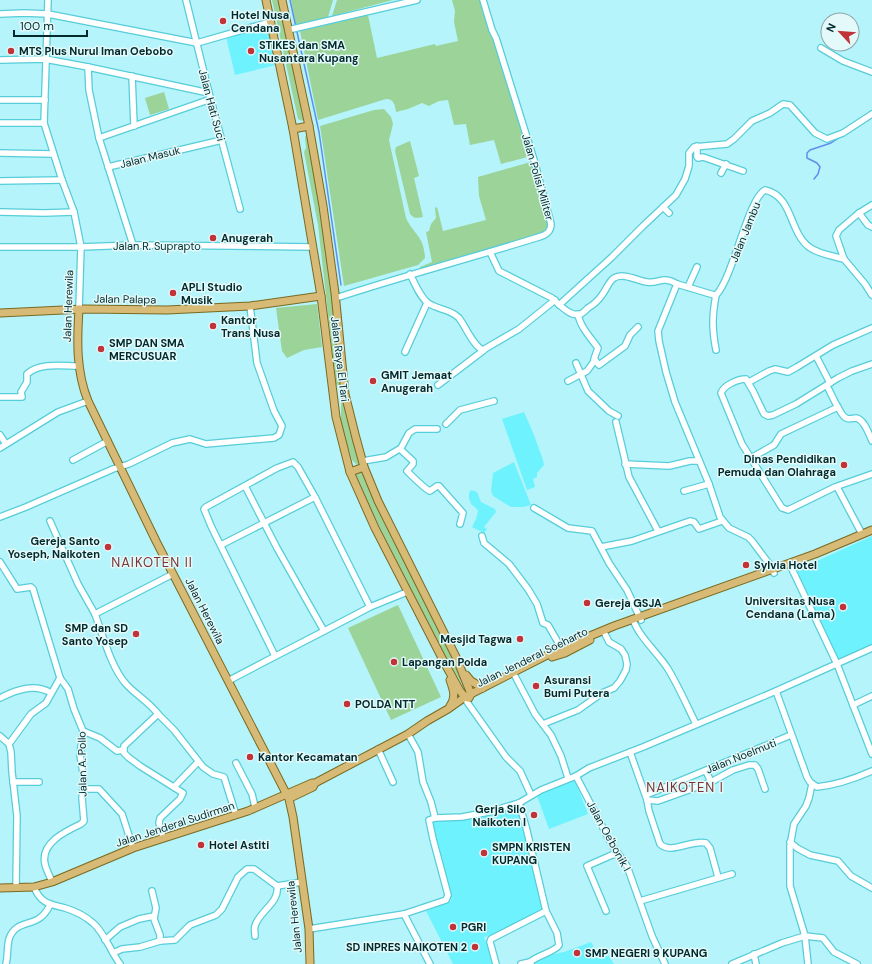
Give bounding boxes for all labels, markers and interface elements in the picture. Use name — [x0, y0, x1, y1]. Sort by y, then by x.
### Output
place label: Hotel Nusa Cendana — [231, 8, 289, 35]
scale bar — [14, 12, 87, 38]
north arrow — [820, 12, 860, 52]
marker: Hotel Nusa Cendana — [218, 16, 228, 26]
text: 100 m — [20, 18, 54, 34]
text: N — [823, 21, 839, 34]
place label: STIKES dan SMA Nusantara Kupang — [259, 38, 359, 65]
place label: MTS Plus Nurul Iman Oebobo — [19, 44, 173, 58]
marker: MTS Plus Nurul Iman Oebobo — [6, 46, 16, 56]
marker: STIKES dan SMA Nusantara Kupang — [246, 46, 256, 56]
street label: Jalan Hati Suci — [196, 67, 228, 143]
street label: Jalan Polisi Militer — [519, 132, 557, 222]
street label: Jalan Masuk — [118, 143, 182, 171]
street label: Jalan Jambu — [727, 200, 763, 264]
place label: Anugerah — [221, 231, 273, 245]
marker: Anugerah — [208, 233, 218, 243]
street label: Jalan R. Suprapto — [113, 239, 201, 253]
street label: Jalan Herewila — [60, 270, 76, 342]
place label: APLI Studio Musik — [181, 280, 243, 307]
marker: APLI Studio Musik — [168, 288, 178, 298]
street label: Jalan Palapa — [94, 291, 156, 307]
place label: Kantor Trans Nusa — [221, 313, 280, 340]
street label: Jalan Raya El Tari — [328, 316, 352, 402]
marker: Kantor Trans Nusa — [208, 321, 218, 331]
place label: SMP DAN SMA MERCUSUAR — [109, 336, 185, 363]
marker: SMP DAN SMA MERCUSUAR — [96, 344, 106, 354]
place label: GMIT Jemaat Anugerah — [381, 368, 452, 395]
marker: GMIT Jemaat Anugerah — [368, 376, 378, 386]
place label: Dinas Pendidikan Pemuda dan Olahraga — [718, 452, 836, 479]
marker: Dinas Pendidikan Pemuda dan Olahraga — [839, 460, 849, 470]
place label: Gereja Santo Yoseph, Naikoten — [8, 534, 100, 561]
marker: Gereja Santo Yoseph, Naikoten — [103, 542, 113, 552]
district label: NAIKOTEN II — [111, 554, 193, 571]
place label: Sylvia Hotel — [754, 558, 817, 572]
marker: Sylvia Hotel — [741, 560, 751, 570]
street label: Jalan Herewila — [182, 576, 228, 646]
place label: Universitas Nusa Cendana (Lama) — [745, 594, 835, 621]
place label: Gereja GSJA — [595, 596, 662, 610]
marker: Gereja GSJA — [582, 598, 592, 608]
marker: Universitas Nusa Cendana (Lama) — [838, 602, 848, 612]
place label: SMP dan SD Santo Yosep — [62, 621, 128, 648]
street label: Jalan Jenderal Soeharto — [474, 624, 590, 690]
marker: SMP dan SD Santo Yosep — [131, 629, 141, 639]
place label: Mesjid Tagwa — [440, 632, 512, 646]
marker: Mesjid Tagwa — [515, 634, 525, 644]
place label: Lapangan Polda — [402, 655, 487, 669]
marker: Lapangan Polda — [389, 657, 399, 667]
place label: Asuransi Bumi Putera — [544, 673, 609, 700]
marker: Asuransi Bumi Putera — [531, 681, 541, 691]
place label: POLDA NTT — [355, 697, 416, 711]
marker: POLDA NTT — [342, 699, 352, 709]
street label: Jalan A. Pollo — [74, 731, 90, 797]
street label: Jalan Noelmuti — [704, 735, 778, 777]
place label: Kantor Kecamatan — [258, 750, 358, 764]
marker: Kantor Kecamatan — [245, 752, 255, 762]
district label: NAIKOTEN I — [646, 779, 724, 796]
street label: Jalan Jenderal Sudirman — [114, 798, 236, 850]
street label: Jalan Oe'bonik I — [584, 798, 634, 874]
place label: Gerja Silo Naikoten I — [473, 802, 526, 829]
marker: Gerja Silo Naikoten I — [529, 810, 539, 820]
place label: Hotel Astiti — [209, 838, 269, 852]
marker: Hotel Astiti — [196, 840, 206, 850]
place label: SMPN KRISTEN KUPANG — [492, 840, 570, 867]
marker: SMPN KRISTEN KUPANG — [479, 848, 489, 858]
street label: Jalan Herewila — [283, 880, 305, 954]
place label: PGRI — [461, 920, 486, 934]
marker: PGRI — [448, 922, 458, 932]
place label: SD INPRES NAIKOTEN 2 — [346, 940, 467, 954]
marker: SD INPRES NAIKOTEN 2 — [470, 942, 480, 952]
place label: SMP NEGERI 9 KUPANG — [585, 946, 707, 960]
marker: SMP NEGERI 9 KUPANG — [572, 948, 582, 958]

